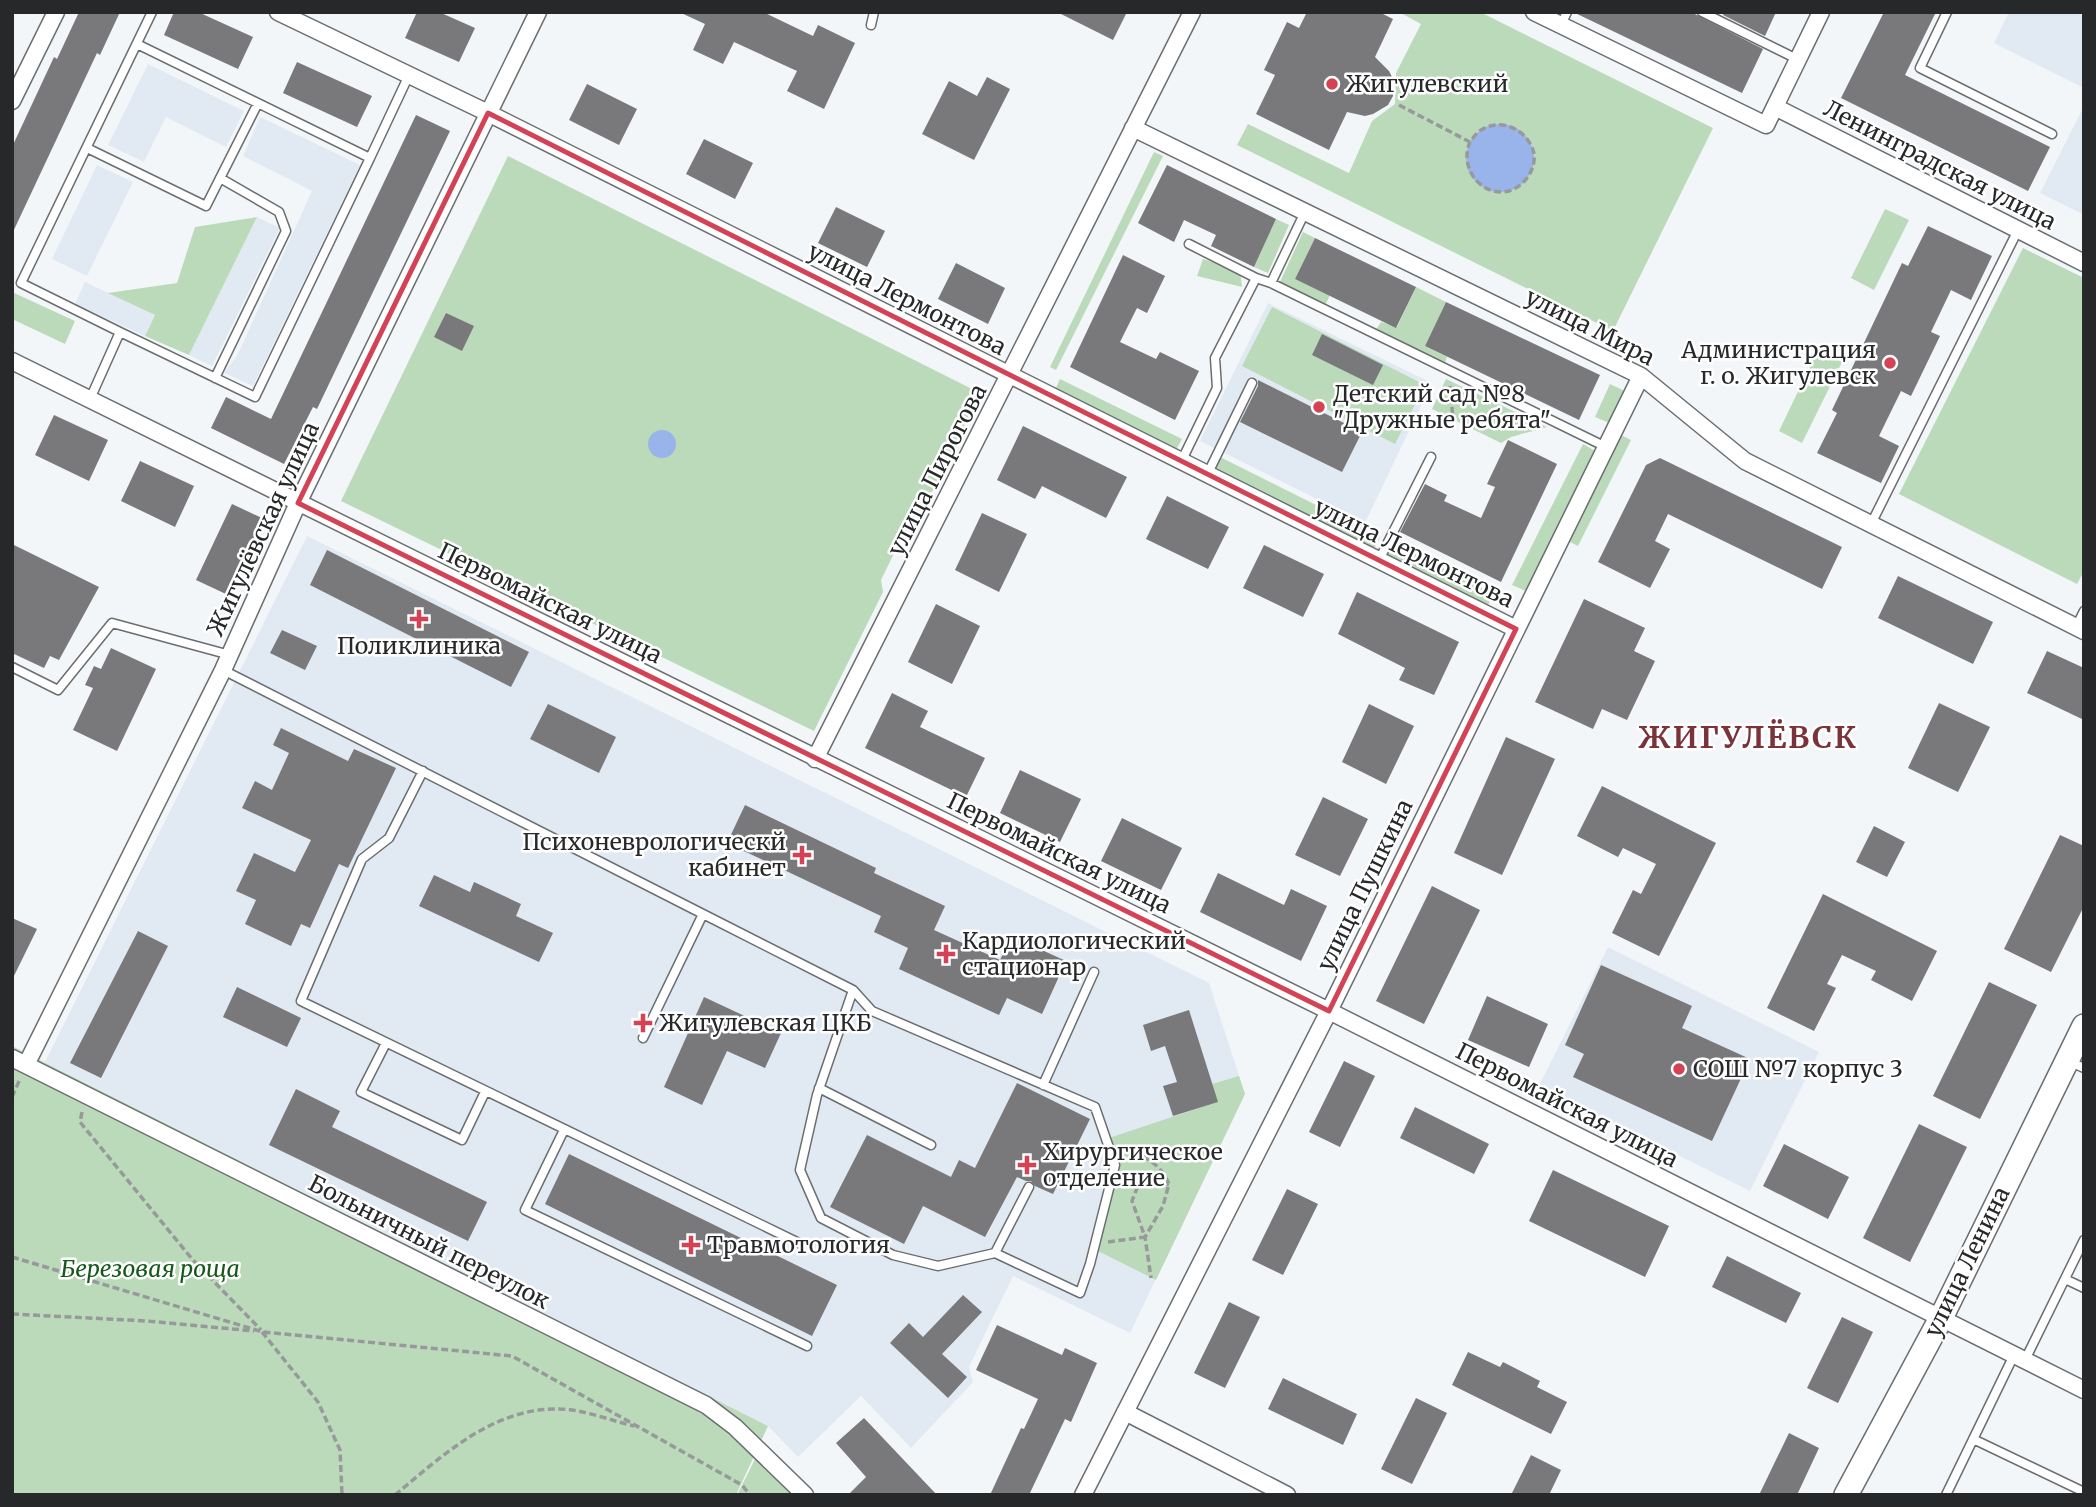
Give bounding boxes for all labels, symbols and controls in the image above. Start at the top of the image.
place label: Жигулевский [1346,69,1508,98]
marker: Жигулевский [1324,76,1340,92]
street label: Ленинградская улица [1819,93,2061,236]
street label: улица Лермонтова [803,236,1011,361]
street label: улица Мира [1521,282,1660,372]
place label: Администрация г. о. Жигулевск [1680,335,1876,390]
marker: Администрация г. о. Жигулевск [1882,355,1898,371]
street label: улица Пирогова [881,379,992,561]
place label: Детский сад №8 "Дружные ребята" [1333,379,1551,434]
marker: Детский сад №8 "Дружные ребята" [1311,399,1327,415]
street label: Жигулёвская улица [200,417,325,640]
street label: улица Лермонтова [1310,492,1519,614]
street label: Первомайская улица [434,536,667,669]
marker: Поликлиника [409,609,429,629]
place label: Поликлиника [337,631,501,660]
district label: ЖИГУЛЁВСК [1638,718,1858,756]
street label: Первомайская улица [943,786,1176,919]
street label: улица Пушкина [1310,794,1419,975]
place label: Психоневрологическй кабинет [522,827,786,882]
marker: Психоневрологическй кабинет [792,845,812,865]
place label: Кардиологический стационар [962,926,1186,981]
marker: Кардиологический стационар [936,944,956,964]
place label: Жигулевская ЦКБ [659,1008,872,1037]
marker: Жигулевская ЦКБ [633,1013,653,1033]
street label: Первомайская улица [1451,1036,1683,1173]
place label: СОШ №7 корпус 3 [1693,1054,1903,1083]
marker: СОШ №7 корпус 3 [1671,1061,1687,1077]
place label: Хирургическое отделение [1043,1137,1223,1192]
marker: Хирургическое отделение [1017,1155,1037,1175]
street label: Больничный переулок [304,1168,555,1315]
street label: улица Ленина [1918,1182,2015,1342]
place label: Травмотология [707,1230,890,1259]
marker: Травмотология [681,1235,701,1255]
park label: Березовая роща [60,1254,240,1283]

